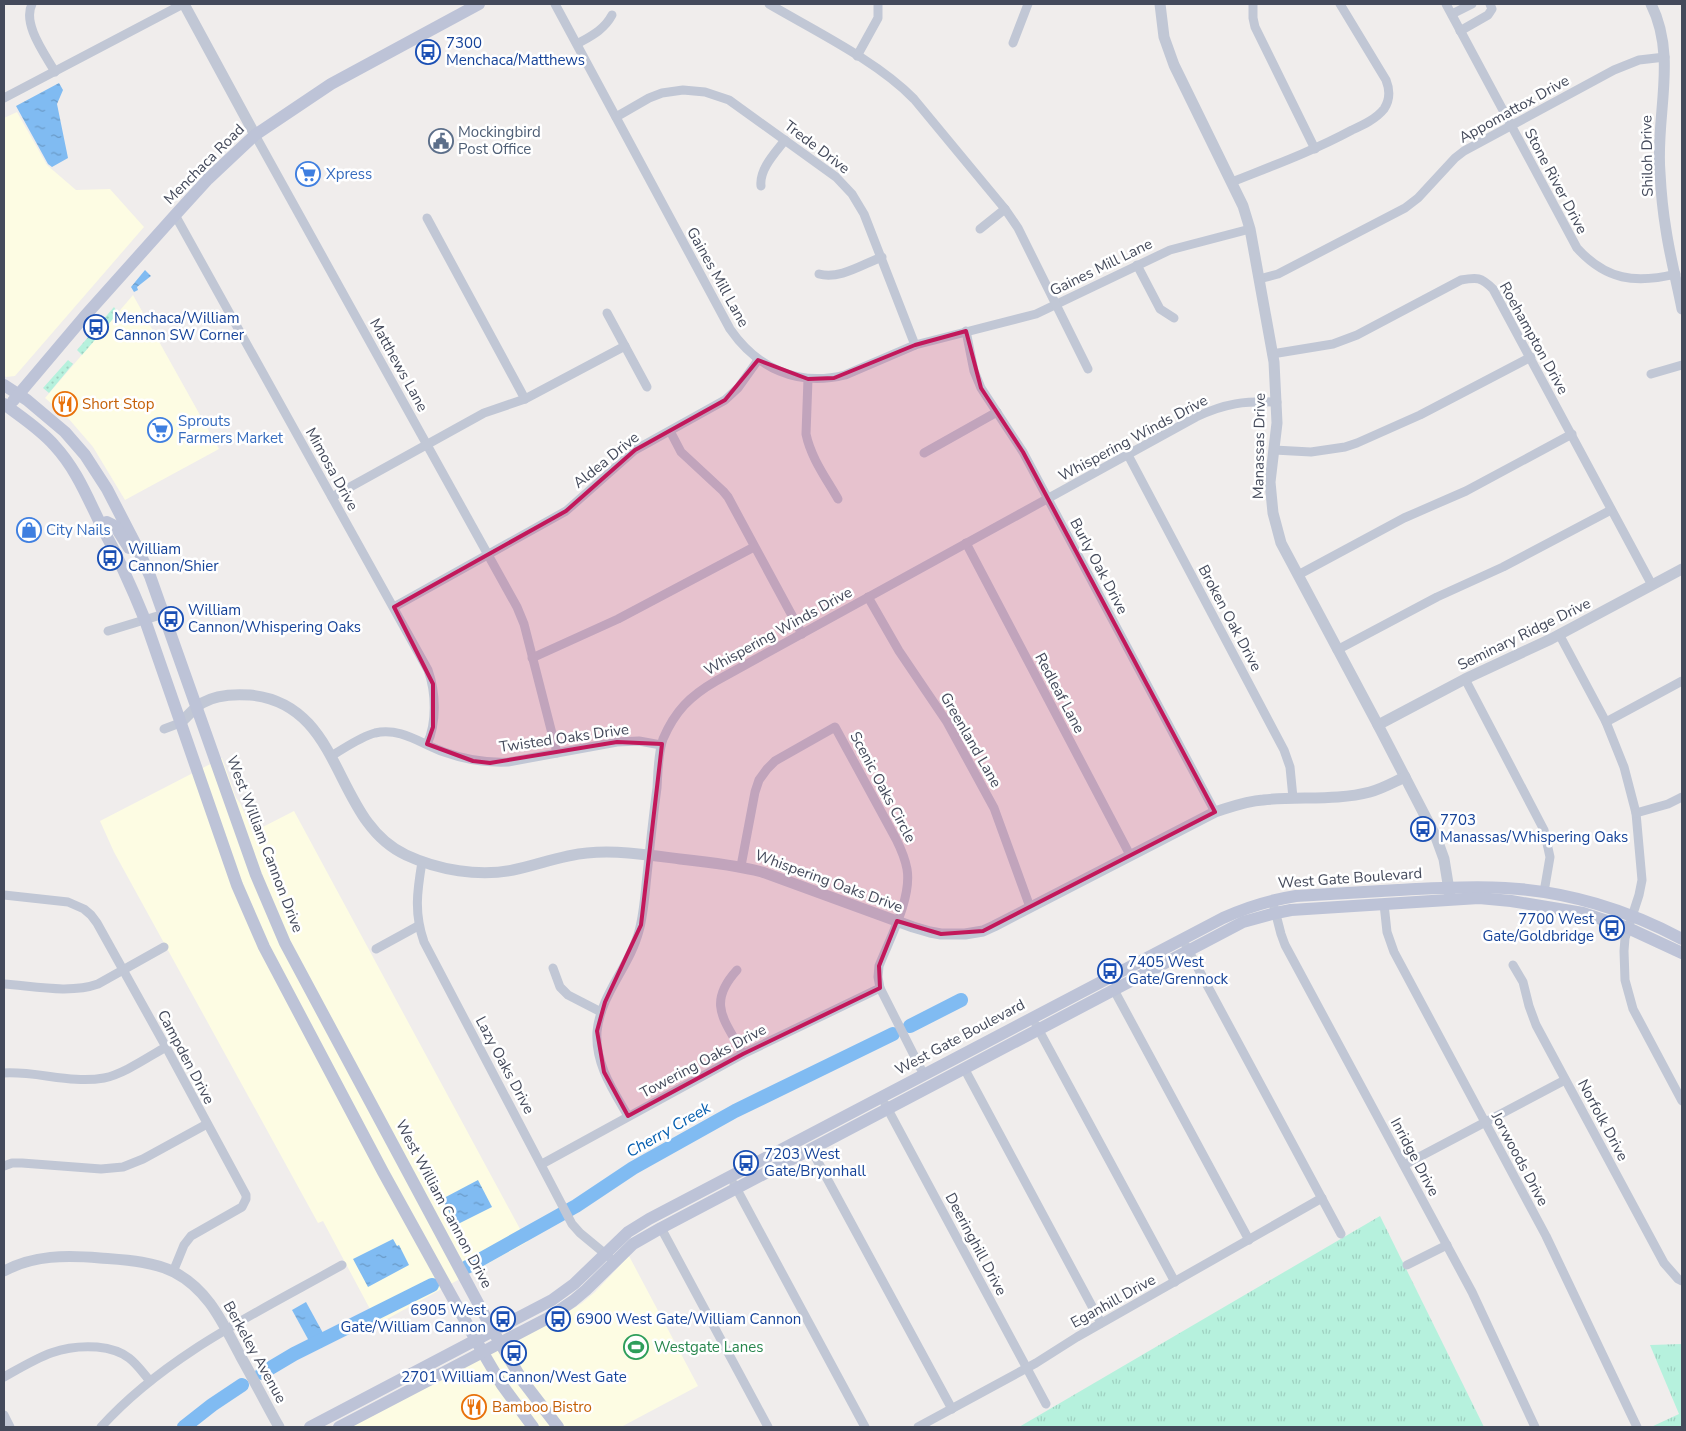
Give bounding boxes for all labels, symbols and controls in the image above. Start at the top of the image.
place label: 7300 Menchaca/Matthews [446,33,585,70]
bus stop icon: 7300 Menchaca/Matthews [415,39,441,65]
street label: Appomattox Drive [1455,70,1573,148]
street label: Shiloh Drive [1636,115,1658,197]
street label: Trede Drive [780,116,854,178]
street label: Menchaca Road [159,119,249,209]
place label: Mockingbird Post Office [458,122,541,159]
street label: Stone River Drive [1520,125,1592,237]
public building icon: Mockingbird Post Office [428,128,454,154]
supermarket icon: Xpress [295,161,321,187]
place label: Xpress [326,164,372,184]
street label: Gaines Mill Lane [682,223,754,331]
street label: Gaines Mill Lane [1046,234,1156,300]
street label: Roehampton Drive [1495,278,1573,398]
place label: Menchaca/William Cannon SW Corner [114,308,245,345]
bus stop icon: Menchaca/William Cannon SW Corner [83,314,109,340]
street label: Matthews Lane [365,315,433,415]
street label: Whispering Winds Drive [1055,390,1211,486]
restaurant icon: Short Stop [52,391,78,417]
street label: Manassas Drive [1248,393,1270,499]
place label: Short Stop [82,394,155,414]
place label: Sprouts Farmers Market [178,411,284,448]
supermarket icon: Sprouts Farmers Market [147,417,173,443]
street label: Mimosa Drive [301,424,363,514]
street label: Aldea Drive [569,427,643,493]
street label: Burly Oak Drive [1065,514,1133,618]
shop icon: City Nails [16,517,42,543]
place label: City Nails [46,520,111,540]
place label: William Cannon/Shier [128,539,219,576]
bus stop icon: William Cannon/Shier [97,545,123,571]
street label: Broken Oak Drive [1194,561,1266,675]
street label: Whispering Winds Drive [700,582,856,680]
street label: Seminary Ridge Drive [1454,593,1594,675]
place label: William Cannon/Whispering Oaks [188,600,361,637]
bus stop icon: William Cannon/Whispering Oaks [158,606,184,632]
street label: Redleaf Lane [1030,649,1090,737]
street label: Greenland Lane [936,689,1006,791]
street label: Twisted Oaks Drive [498,719,630,757]
street label: Scenic Oaks Circle [845,728,921,846]
street label: West William Cannon Drive [222,753,308,935]
place label: 7703 Manassas/Whispering Oaks [1440,810,1628,847]
bus stop icon: 7703 Manassas/Whispering Oaks [1410,816,1436,842]
street label: Whispering Oaks Drive [752,845,906,917]
street label: West Gate Boulevard [1277,863,1423,893]
place label: 7700 West Gate/Goldbridge [1482,909,1595,946]
bus stop icon: 7700 West Gate/Goldbridge [1599,915,1625,941]
place label: 7405 West Gate/Grennock [1128,952,1229,989]
bus stop icon: 7405 West Gate/Grennock [1097,958,1123,984]
street label: West Gate Boulevard [892,994,1028,1080]
street label: Campden Drive [153,1006,219,1108]
street label: Lazy Oaks Drive [471,1013,539,1117]
street label: Towering Oaks Drive [636,1019,770,1103]
street label: Norfolk Drive [1573,1076,1633,1164]
water label: Cherry Creek [622,1096,716,1163]
street label: Jorwoods Drive [1486,1108,1553,1209]
street label: Inridge Drive [1386,1114,1444,1200]
street label: West William Cannon Drive [391,1116,497,1292]
place label: 7203 West Gate/Bryonhall [764,1144,867,1181]
bus stop icon: 7203 West Gate/Bryonhall [733,1150,759,1176]
street label: Deeringhill Drive [941,1189,1011,1299]
street label: Eganhill Drive [1067,1269,1159,1333]
street label: Berkeley Avenue [219,1297,291,1407]
place label: 6905 West Gate/William Cannon [340,1300,487,1337]
bus stop icon: 6905 West Gate/William Cannon [490,1306,516,1332]
bus stop icon: 6900 West Gate/William Cannon [545,1306,571,1332]
place label: 6900 West Gate/William Cannon [576,1309,801,1329]
sports icon: Westgate Lanes [623,1334,649,1360]
place label: Westgate Lanes [654,1337,764,1357]
bus stop icon: 2701 William Cannon/West Gate [501,1340,527,1366]
place label: 2701 William Cannon/West Gate [401,1367,627,1387]
restaurant icon: Bamboo Bistro [461,1394,487,1420]
place label: Bamboo Bistro [492,1397,592,1417]

